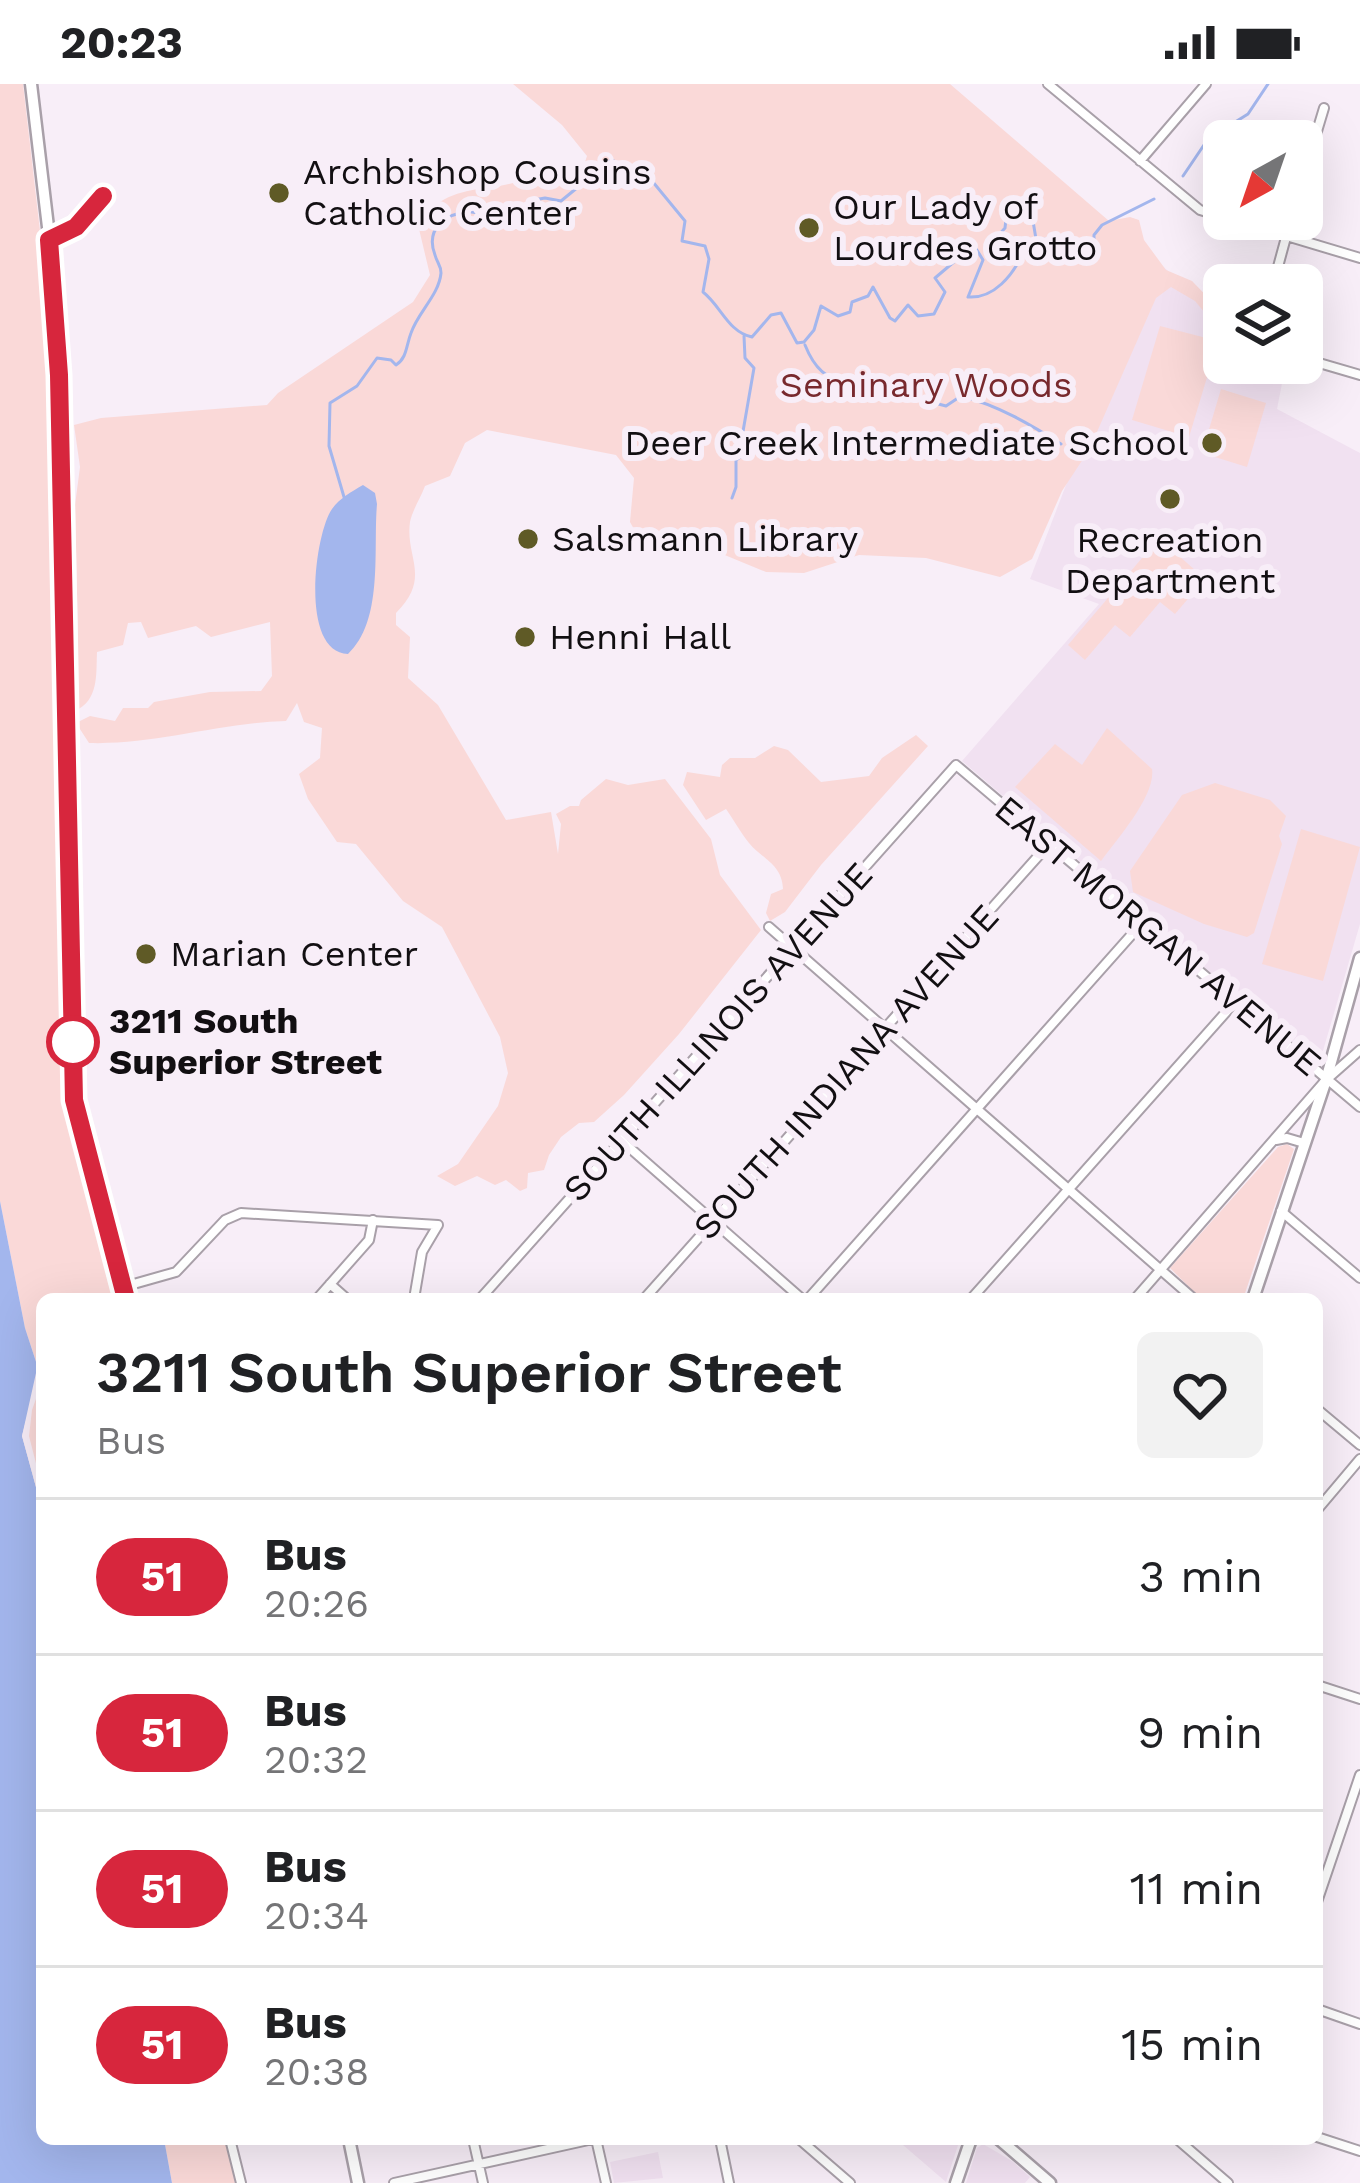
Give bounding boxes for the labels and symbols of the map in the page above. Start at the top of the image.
north arrow [1203,120,1323,240]
place label: Archbishop Cousins Catholic Center [303,151,651,234]
marker: Archbishop Cousins Catholic Center [266,180,292,206]
place label: Our Lady of Lourdes Grotto [833,186,1097,269]
marker: Our Lady of Lourdes Grotto [796,215,822,241]
park label: Seminary Woods [780,364,1072,406]
place label: Deer Creek Intermediate School [624,422,1188,464]
marker: Deer Creek Intermediate School [1199,430,1225,456]
marker: Recreation Department [1157,486,1183,512]
place label: Salsmann Library [552,518,859,560]
place label: Recreation Department [1065,519,1275,602]
marker: Salsmann Library [515,526,541,552]
place label: Henni Hall [549,616,731,658]
marker: Henni Hall [512,624,538,650]
street label: EAST MORGAN AVENUE [986,787,1330,1085]
street label: SOUTH ILLINOIS AVENUE [555,854,881,1210]
street label: SOUTH INDIANA AVENUE [685,896,1007,1248]
place label: Marian Center [170,933,418,975]
marker: Marian Center [133,941,159,967]
place label: 3211 South Superior Street [109,1000,382,1083]
marker: 3211 South Superior Street [48,1017,98,1067]

